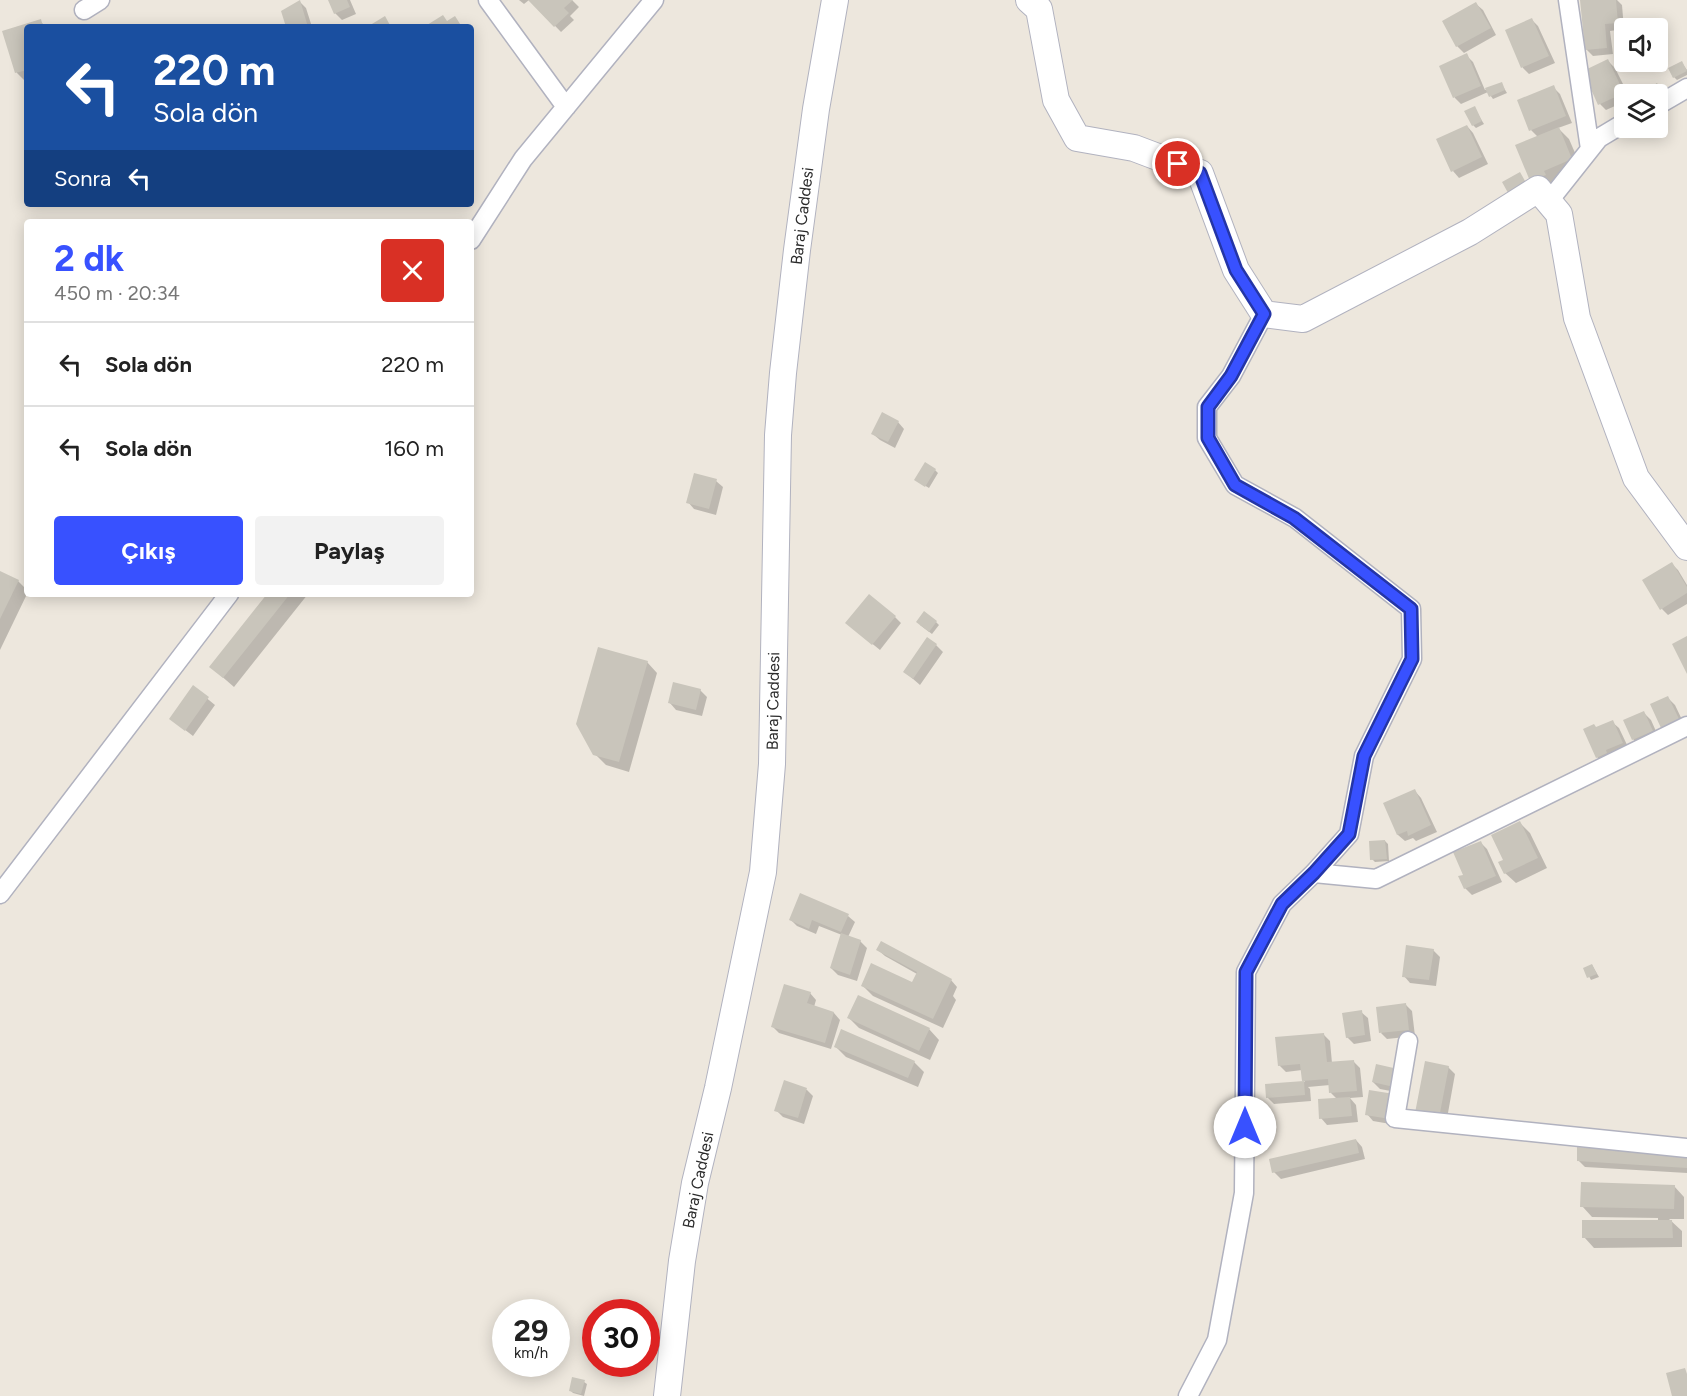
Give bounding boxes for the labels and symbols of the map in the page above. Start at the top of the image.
pin [1152,138,1203,189]
street label: Baraj Caddesi [787,166,817,266]
street label: Baraj Caddesi [763,652,783,750]
position arrow [1213,1095,1277,1159]
street label: Baraj Caddesi [679,1130,717,1230]
speed limit sign: 30 [582,1299,660,1377]

